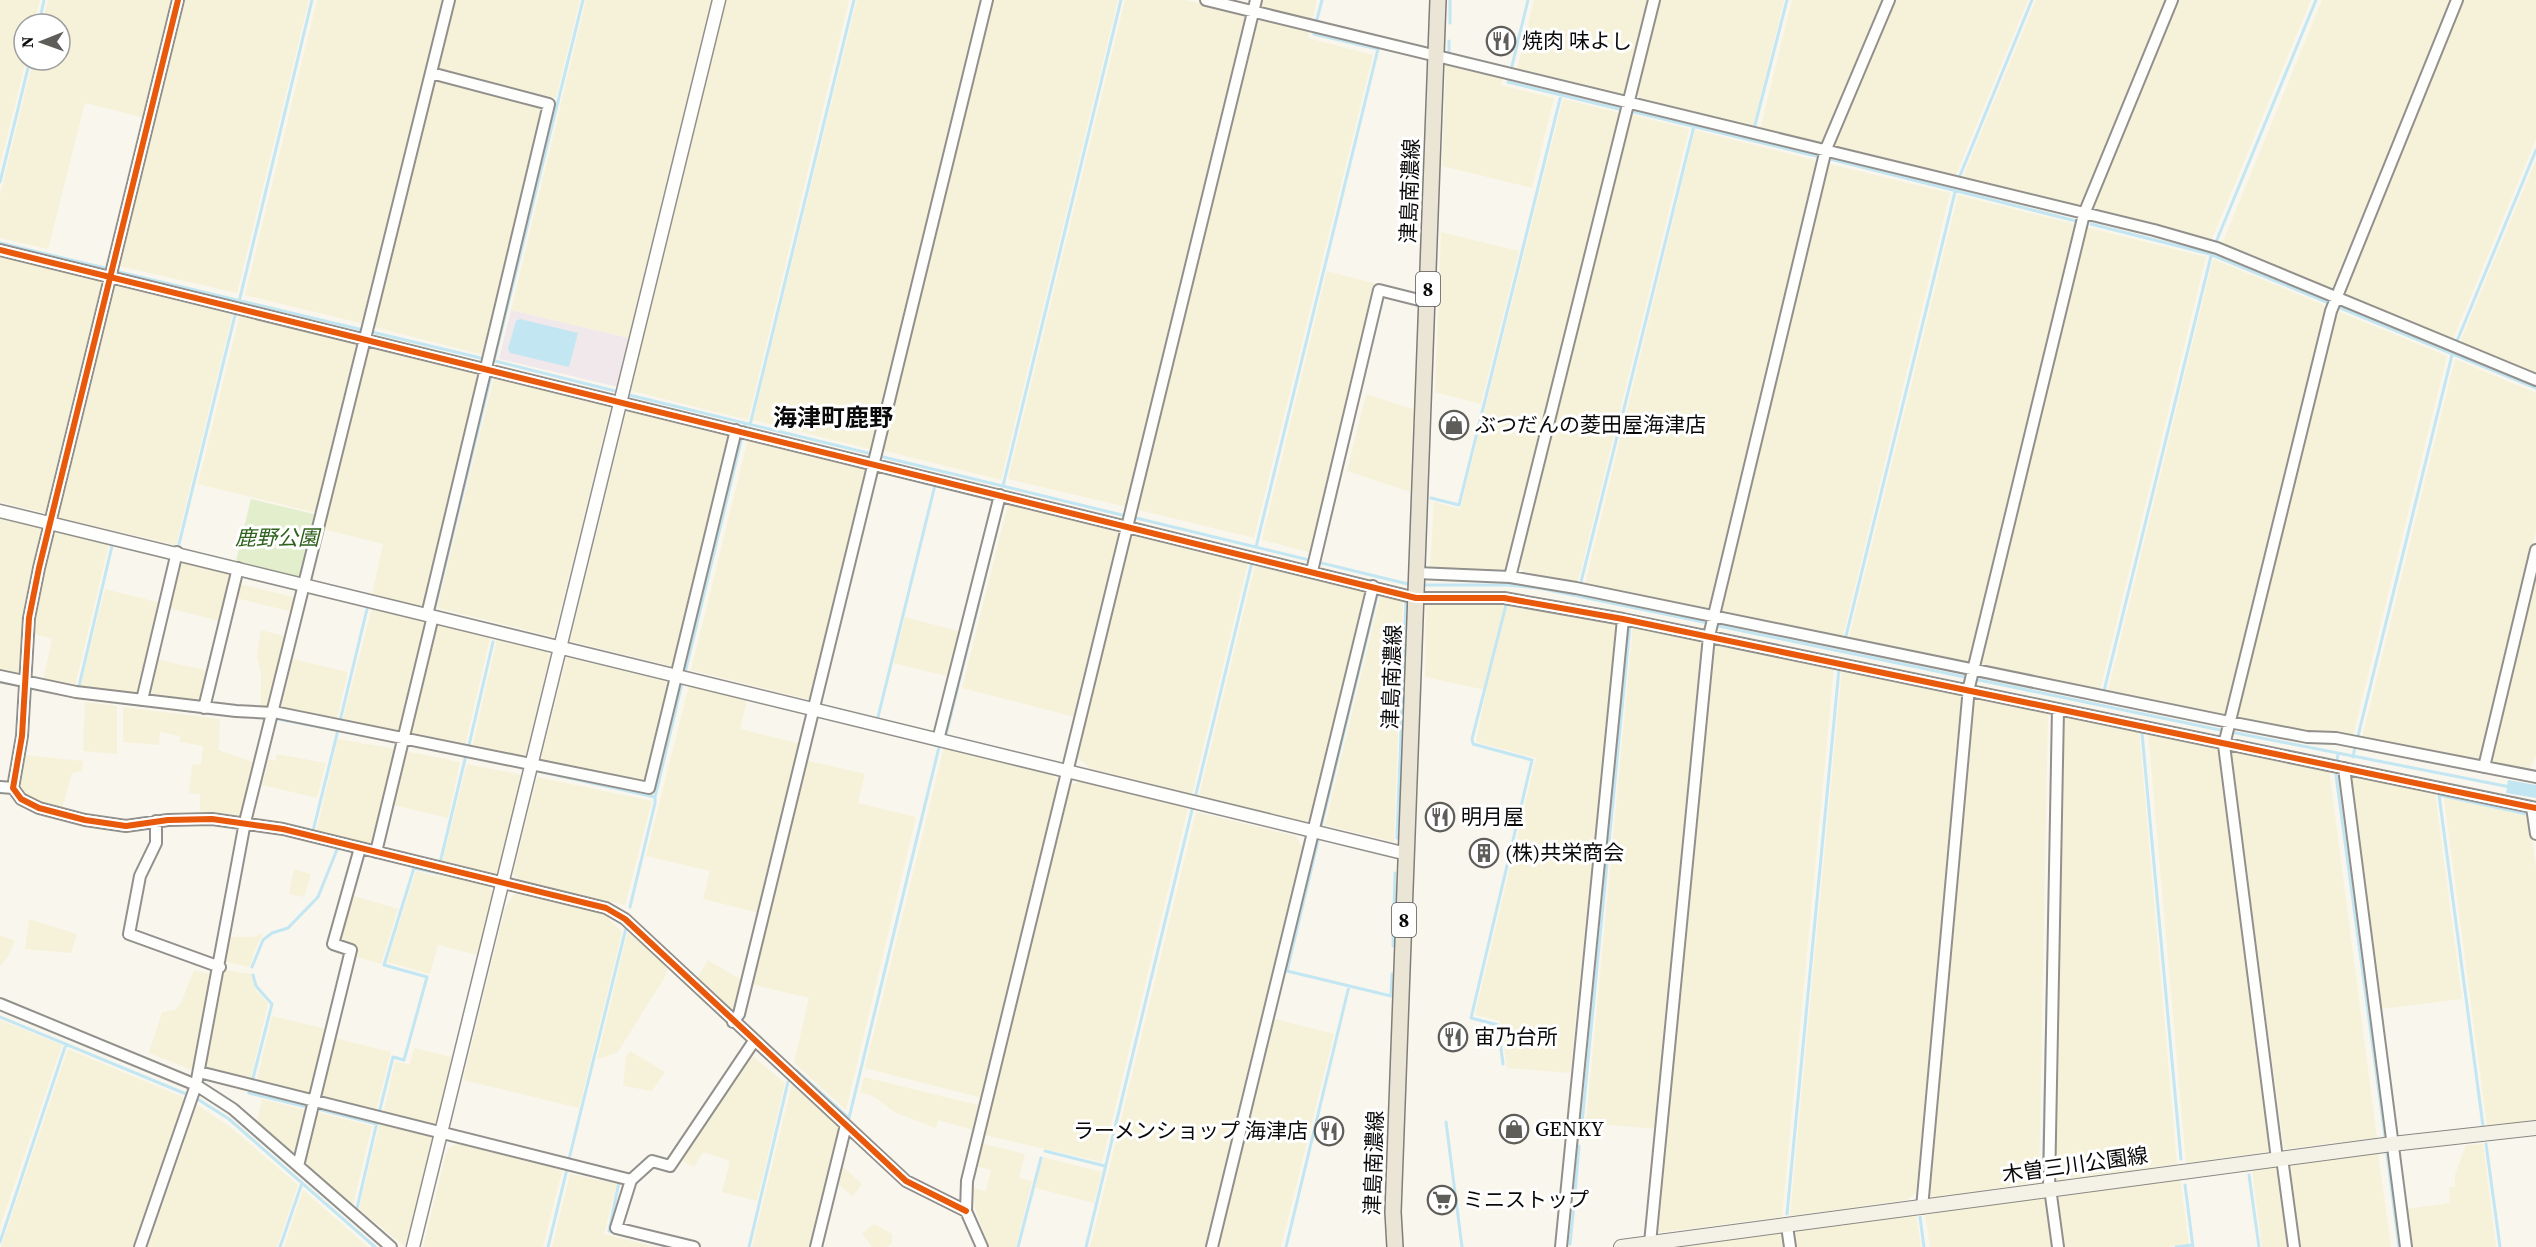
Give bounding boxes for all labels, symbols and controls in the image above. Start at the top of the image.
north arrow [12,12,72,72]
restaurant icon: 焼肉 味よし [1485,25,1517,57]
place label: 焼肉 味よし [1522,26,1632,55]
text: N [16,36,38,48]
street label: 津島南濃線 [1393,138,1426,244]
road number: 8 [1416,272,1440,306]
district label: 海津町鹿野 [773,401,893,434]
shop icon: ぶつだんの菱田屋海津店 [1438,409,1470,441]
place label: ぶつだんの菱田屋海津店 [1475,410,1706,439]
park label: 鹿野公園 [235,523,322,552]
street label: 津島南濃線 [1375,624,1408,730]
restaurant icon: 明月屋 [1424,801,1456,833]
place label: 明月屋 [1461,802,1524,831]
building icon: (株)共栄商会 [1468,837,1500,869]
place label: (株)共栄商会 [1505,838,1624,867]
road number: 8 [1392,903,1416,937]
restaurant icon: 宙乃台所 [1437,1021,1469,1053]
place label: 宙乃台所 [1474,1022,1558,1051]
street label: 津島南濃線 [1357,1110,1390,1216]
shop icon: GENKY [1498,1113,1530,1145]
place label: GENKY [1535,1114,1605,1143]
restaurant icon: ラーメンショップ 海津店 [1313,1115,1345,1147]
place label: ラーメンショップ 海津店 [1073,1116,1308,1145]
street label: 木曽三川公園線 [2000,1140,2150,1189]
supermarket icon: ミニストップ [1426,1184,1458,1216]
place label: ミニストップ [1463,1185,1589,1214]

